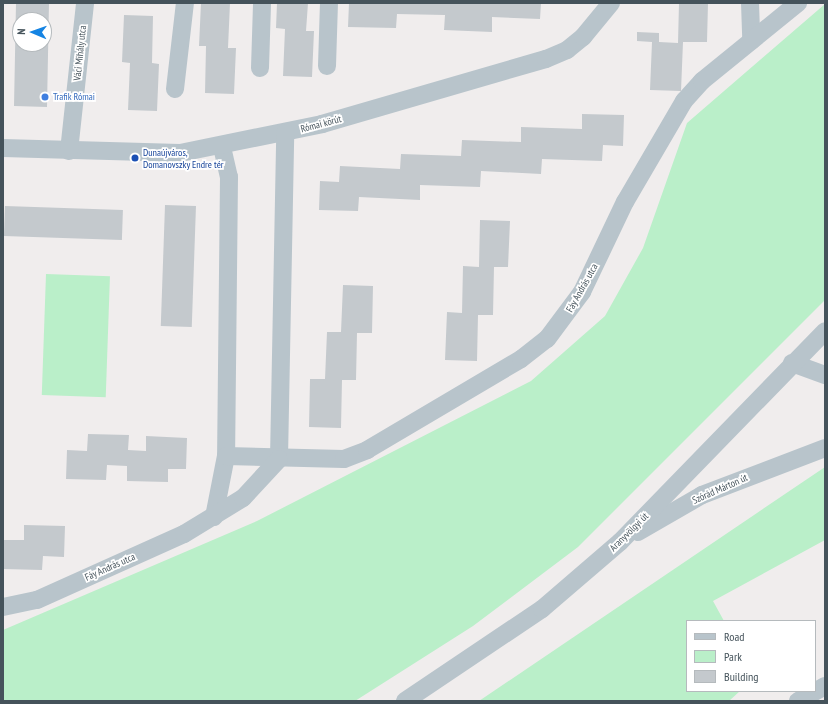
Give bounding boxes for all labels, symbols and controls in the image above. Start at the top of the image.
north arrow [12,12,52,52]
street label: Váci Mihály utca [71,25,89,81]
text: N [14,28,28,35]
place label: Trafik Római [53,91,95,103]
marker: Trafik Római [40,92,50,102]
street label: Római körút [299,113,343,135]
place label: Dunaújváros, Domanovszky Endre tér [143,146,224,170]
marker: Dunaújváros, Domanovszky Endre tér [130,153,140,163]
street label: Fáy András utca [564,261,600,315]
street label: Szórád Márton út [691,471,749,507]
street label: Aranyvölgyi út [607,510,651,554]
street label: Fáy András utca [83,550,137,584]
legend [686,620,816,692]
text: Road [724,629,744,644]
text: Park [724,649,742,664]
text: Building [724,669,759,684]

